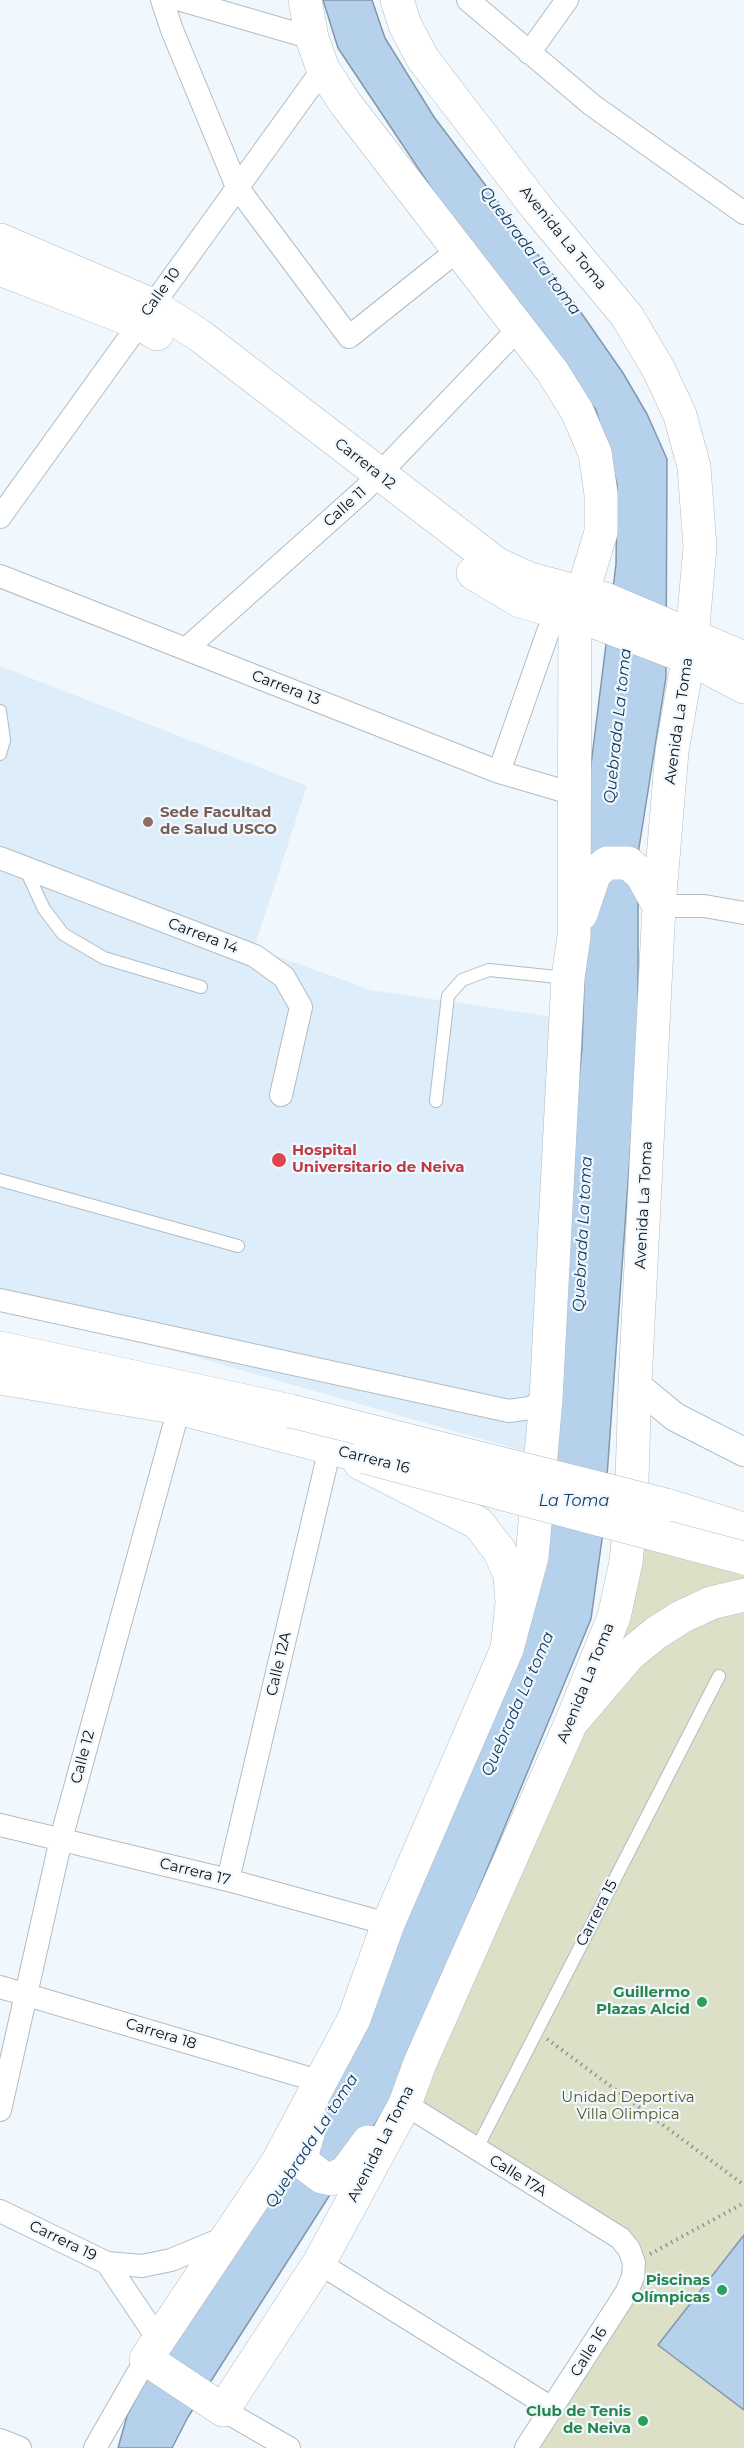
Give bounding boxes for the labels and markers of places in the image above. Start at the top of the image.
place label: Sede Facultad de Salud USCO [160,804,277,839]
marker: Sede Facultad de Salud USCO [141,815,155,829]
place label: Hospital Universitario de Neiva [292,1142,464,1177]
marker: Hospital Universitario de Neiva [270,1151,288,1169]
place label: Guillermo Plazas Alcid [596,1984,690,2019]
marker: Guillermo Plazas Alcid [695,1995,709,2009]
place label: Piscinas Olímpicas [632,2272,710,2307]
marker: Piscinas Olímpicas [715,2283,729,2297]
place label: Club de Tenis de Neiva [526,2403,631,2438]
marker: Club de Tenis de Neiva [636,2414,650,2428]

